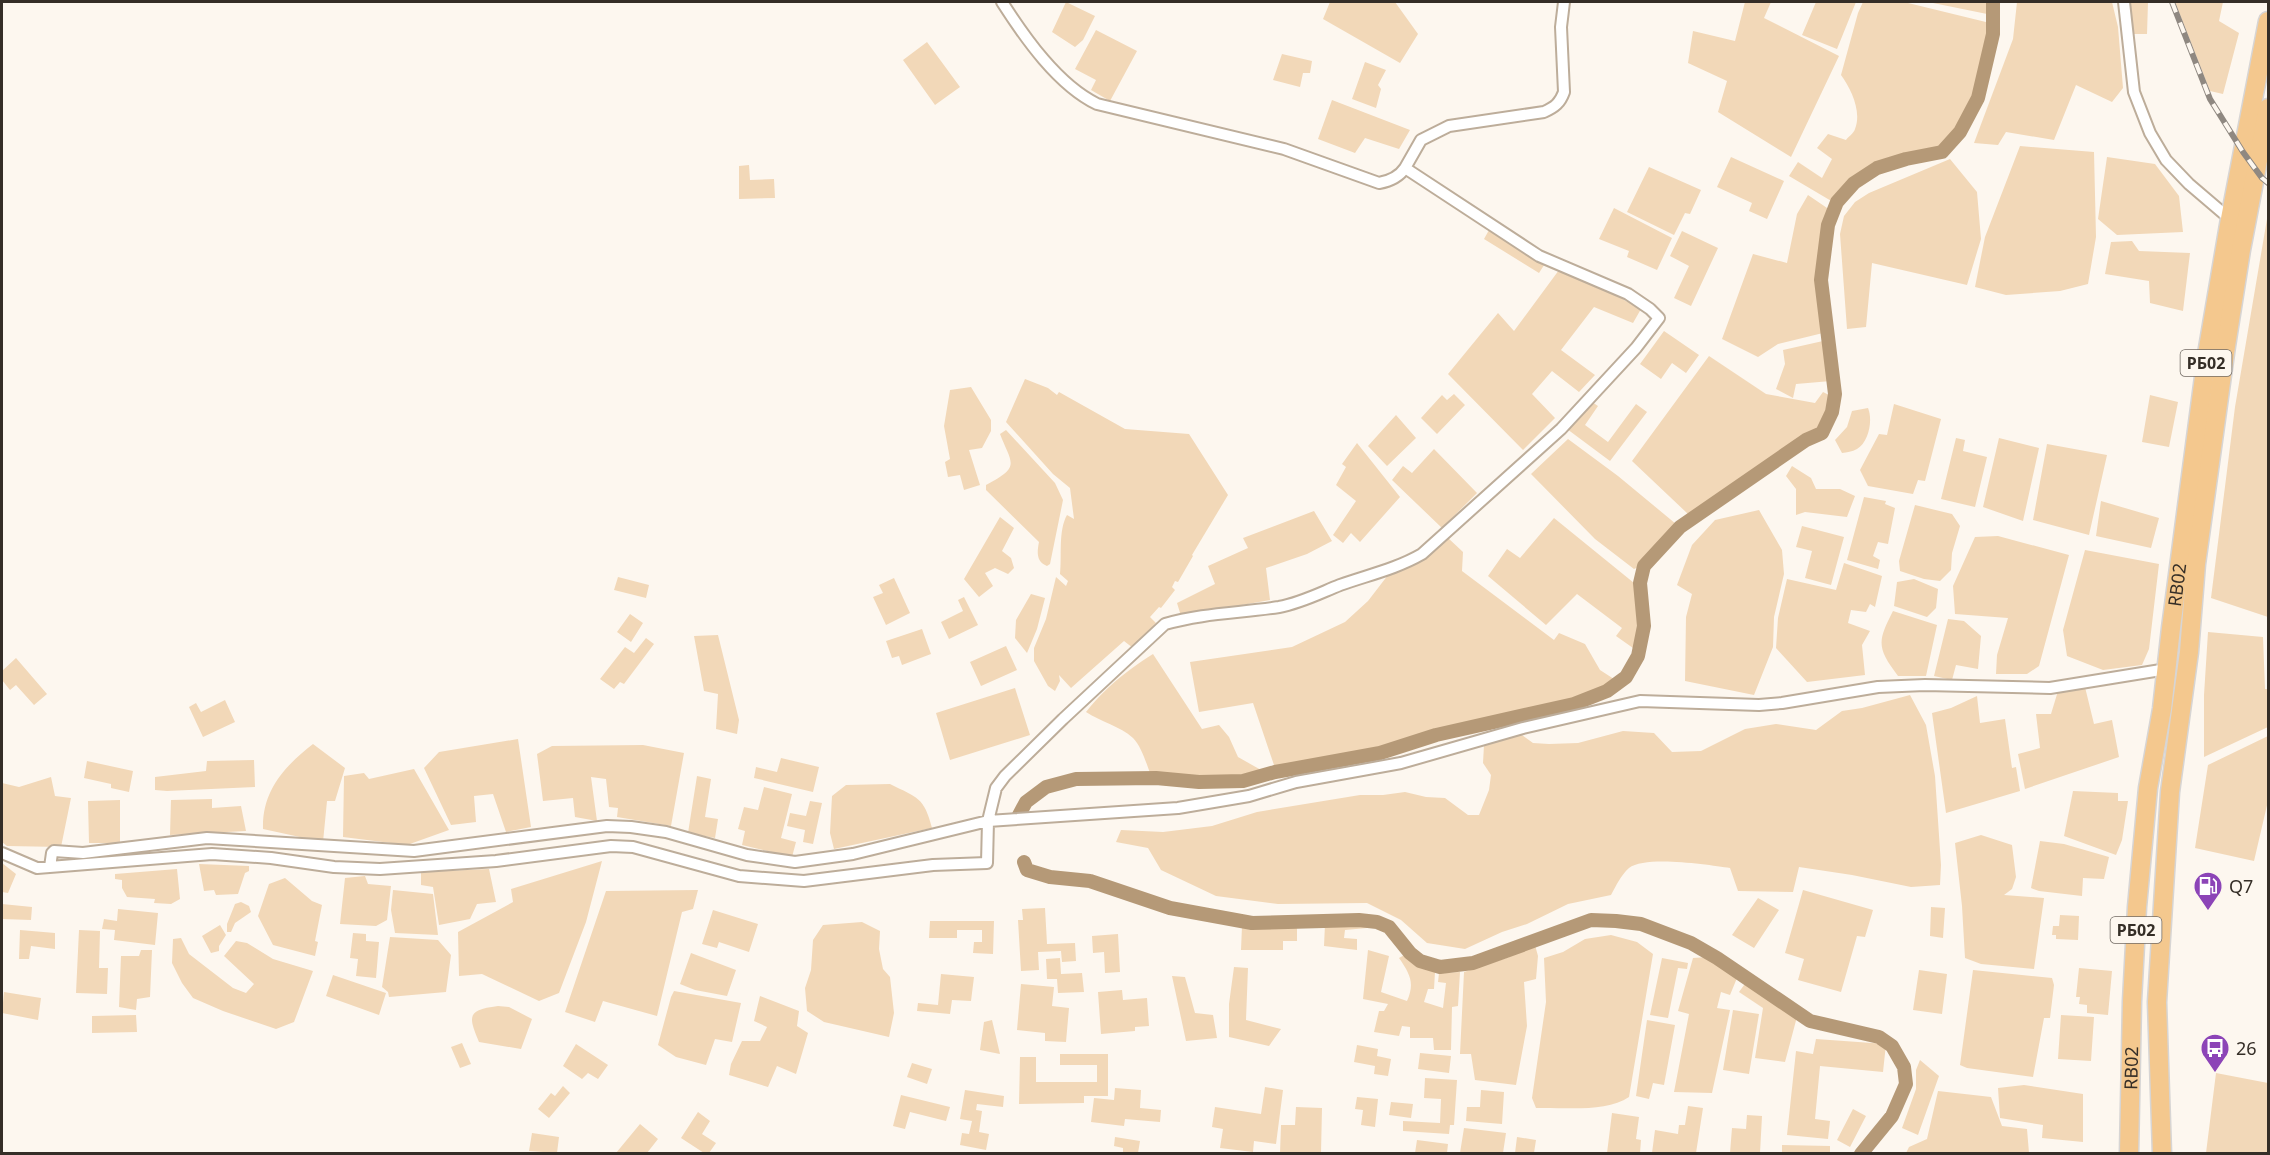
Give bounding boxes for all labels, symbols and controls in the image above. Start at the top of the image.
road number: РБ02 [2180,350,2232,376]
street label: RB02 [2162,562,2191,608]
fuel station icon: Q7 [2192,870,2224,912]
place label: Q7 [2229,874,2253,898]
road number: РБ02 [2110,917,2162,943]
bus stop icon: 26 [2199,1032,2231,1074]
place label: 26 [2236,1036,2257,1060]
street label: RB02 [2118,1046,2143,1090]

